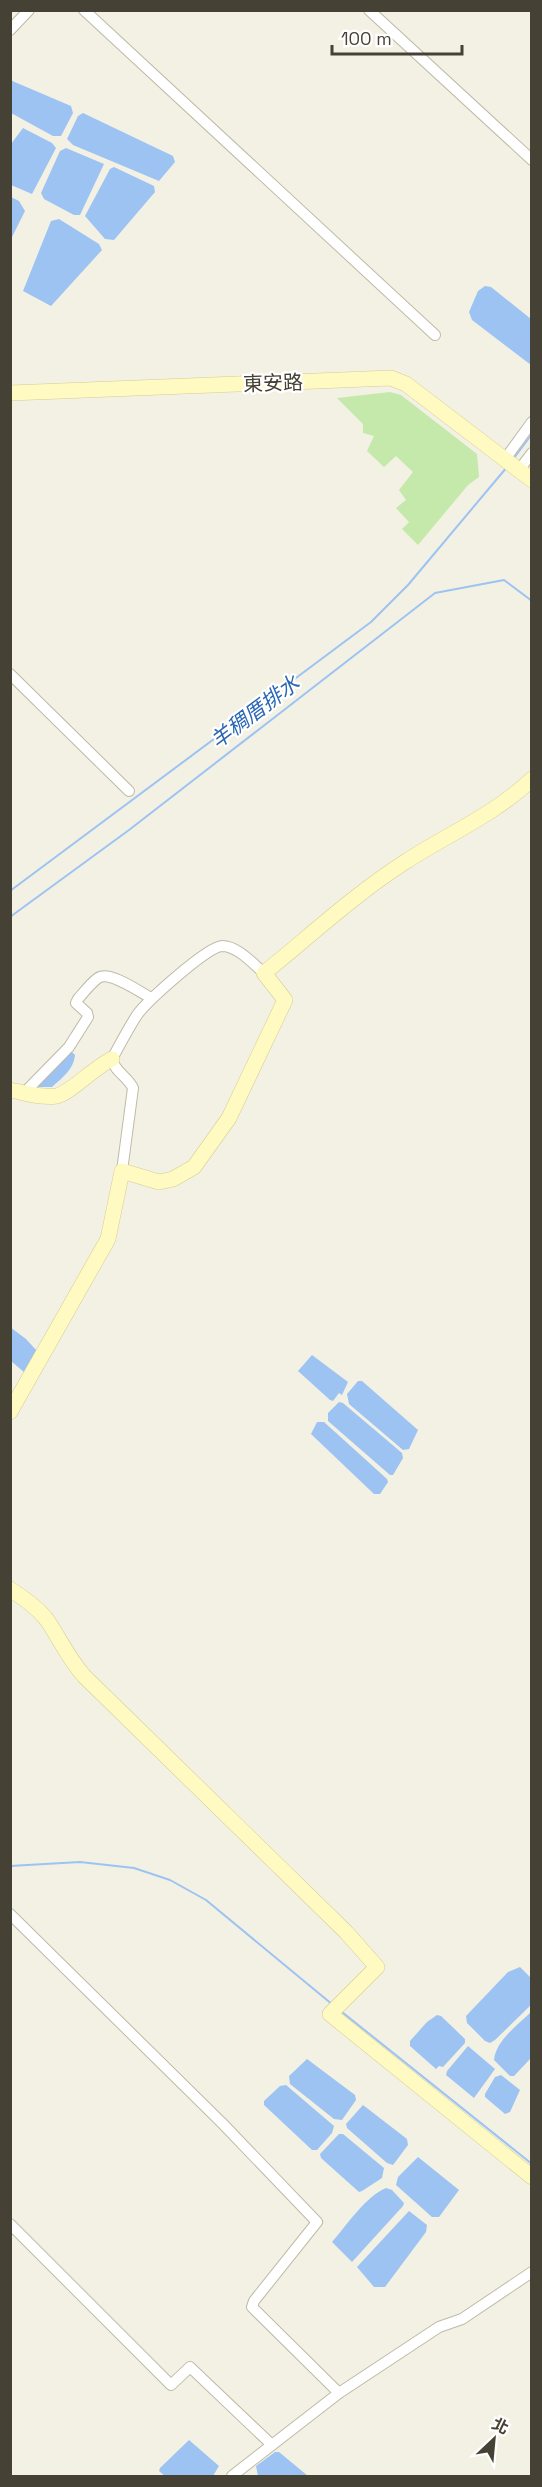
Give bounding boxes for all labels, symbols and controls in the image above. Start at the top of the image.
scale bar [332,18,462,56]
text: 100 m [341,27,392,50]
street label: 東安路 [243,369,303,397]
water label: 羊稠厝排水 [205,669,306,754]
north arrow [464,2409,524,2469]
text: 北 [489,2413,512,2439]

